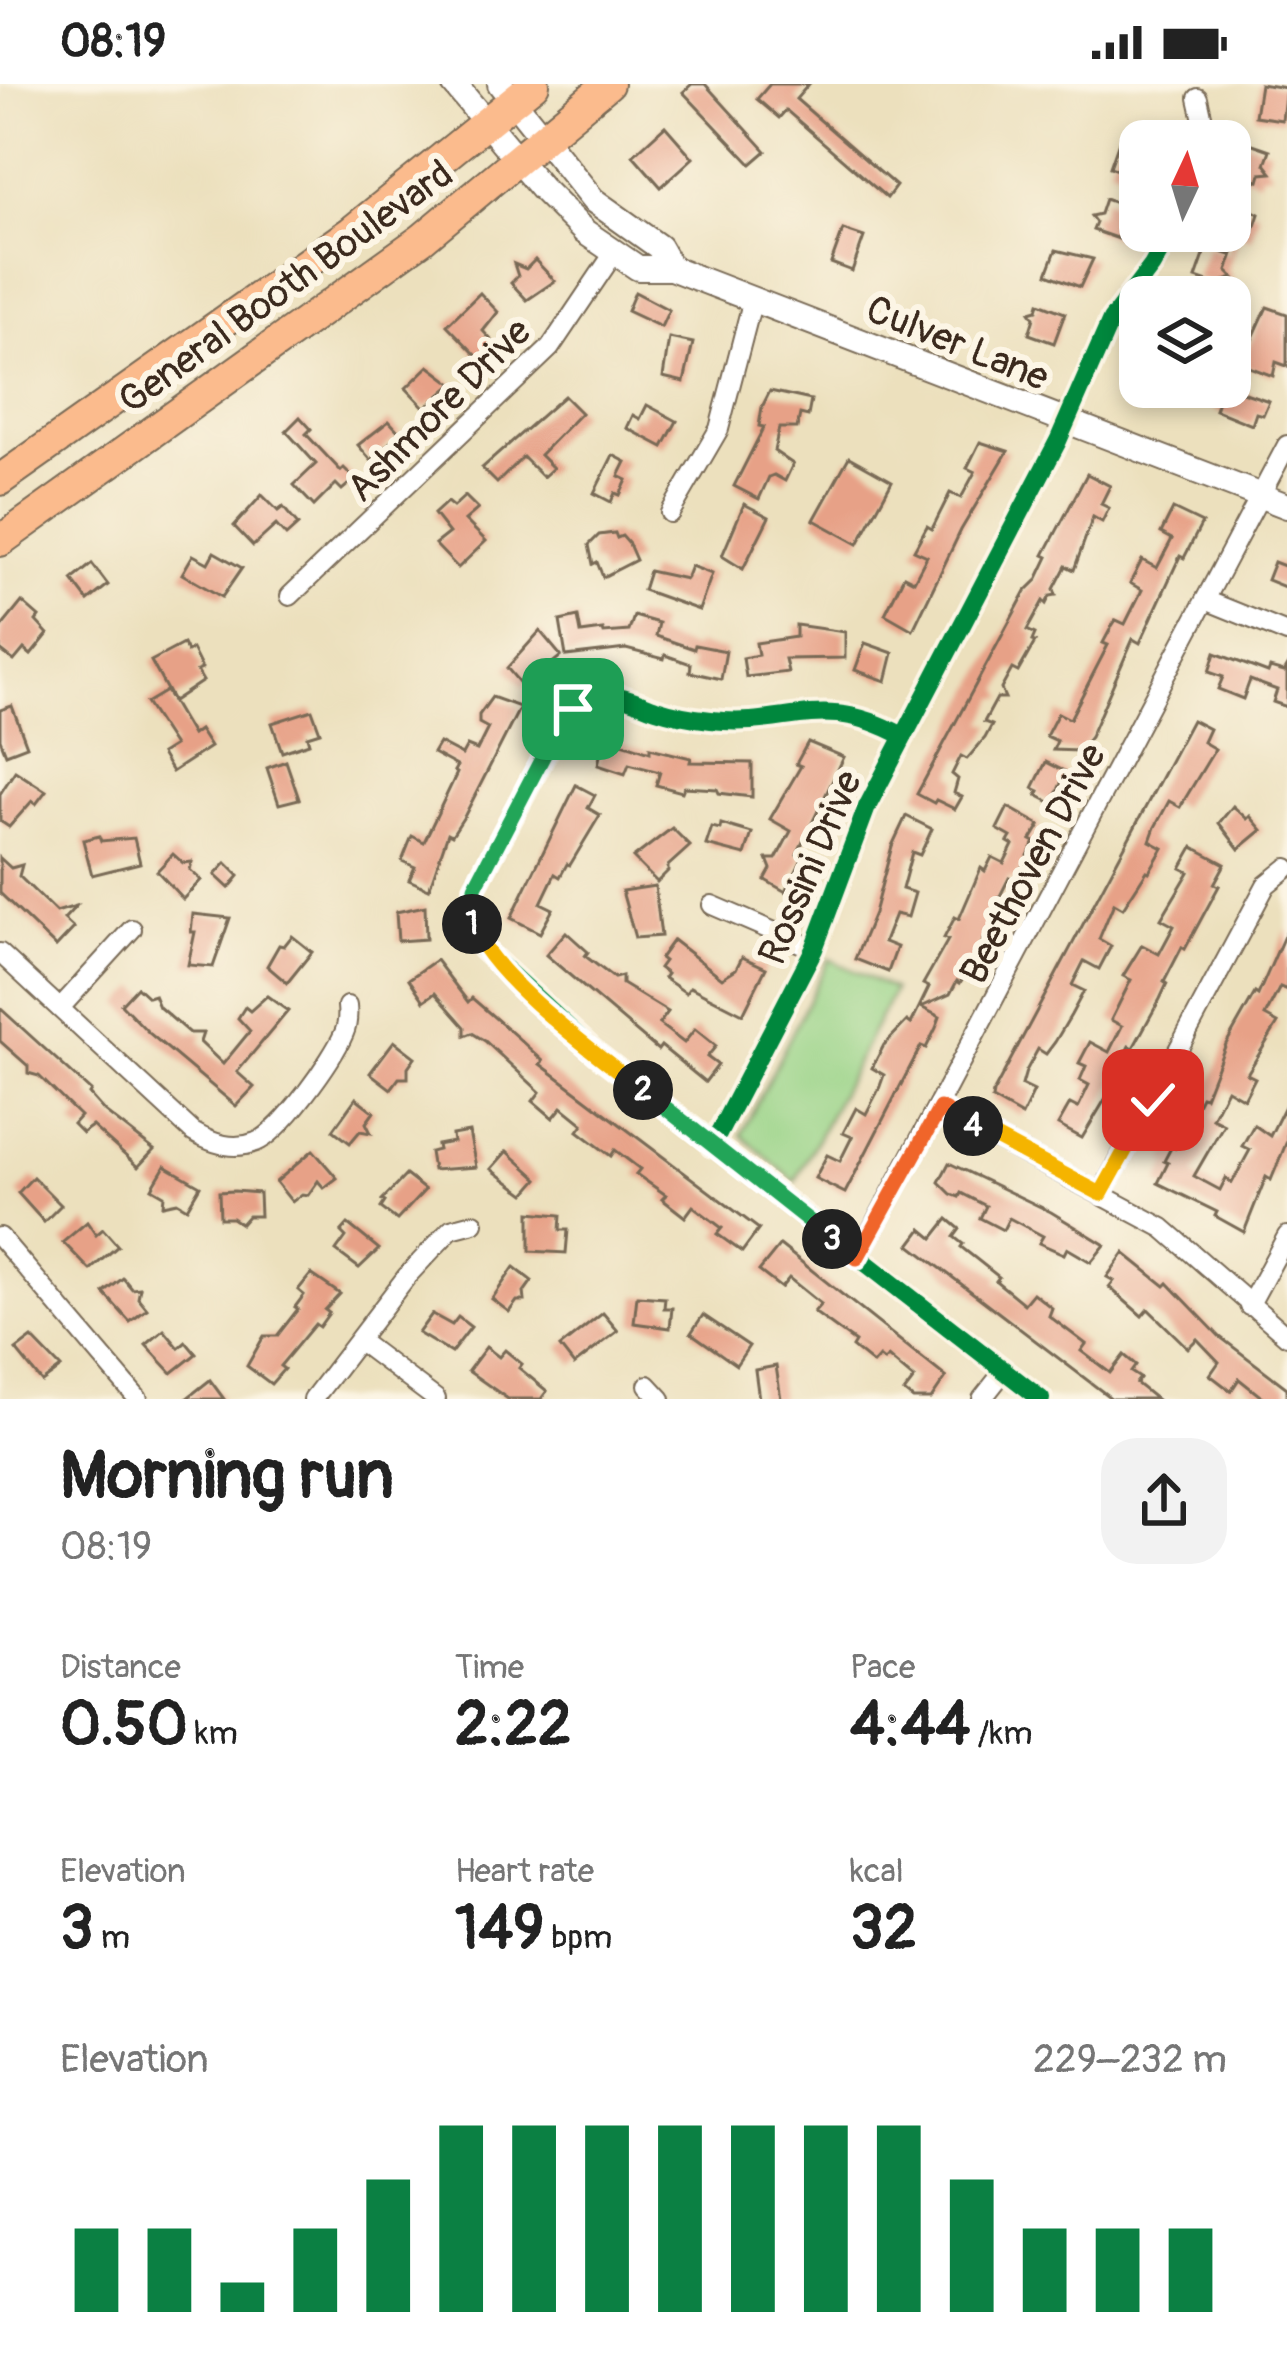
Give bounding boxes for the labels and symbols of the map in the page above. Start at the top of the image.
north arrow [1119,120,1251,252]
street label: General Booth Boulevard [109,150,462,425]
street label: Culver Lane [859,285,1056,402]
street label: Ashmore Drive [337,308,541,512]
pin [522,658,624,760]
street label: Beethoven Drive [949,735,1117,992]
street label: Rossini Drive [748,763,873,972]
pin: 1 [442,894,502,954]
pin [1102,1049,1204,1151]
pin: 2 [613,1060,673,1120]
pin: 4 [943,1096,1003,1156]
pin: 3 [802,1209,862,1269]

